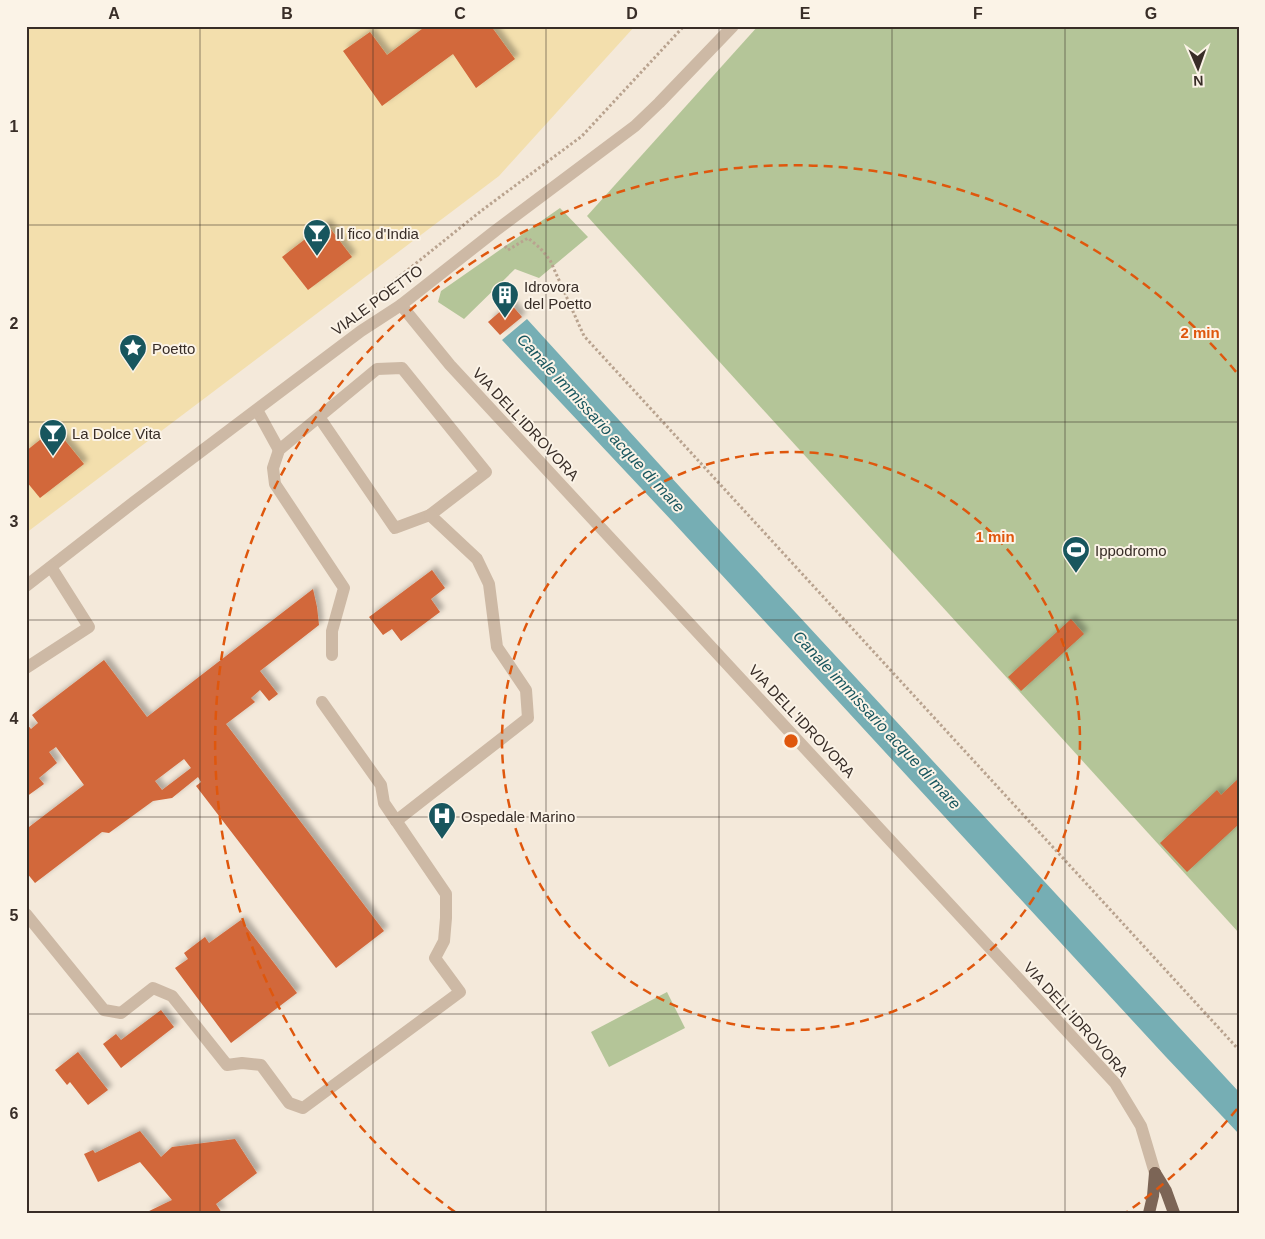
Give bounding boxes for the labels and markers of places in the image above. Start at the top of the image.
bar icon: Il fico d'India [302,218,332,257]
place label: Il fico d'India [336,225,420,242]
place label: Idrovora del Poetto [524,278,592,312]
building icon: Idrovora del Poetto [490,280,520,319]
place icon: Poetto [118,333,148,372]
place label: Poetto [152,340,195,357]
bar icon: La Dolce Vita [38,418,68,457]
place label: La Dolce Vita [72,425,162,442]
sports icon: Ippodromo [1061,535,1091,574]
place label: Ippodromo [1095,542,1167,559]
centre of rings [782,732,800,750]
hospital icon: Ospedale Marino [427,801,457,840]
place label: Ospedale Marino [461,808,575,825]

